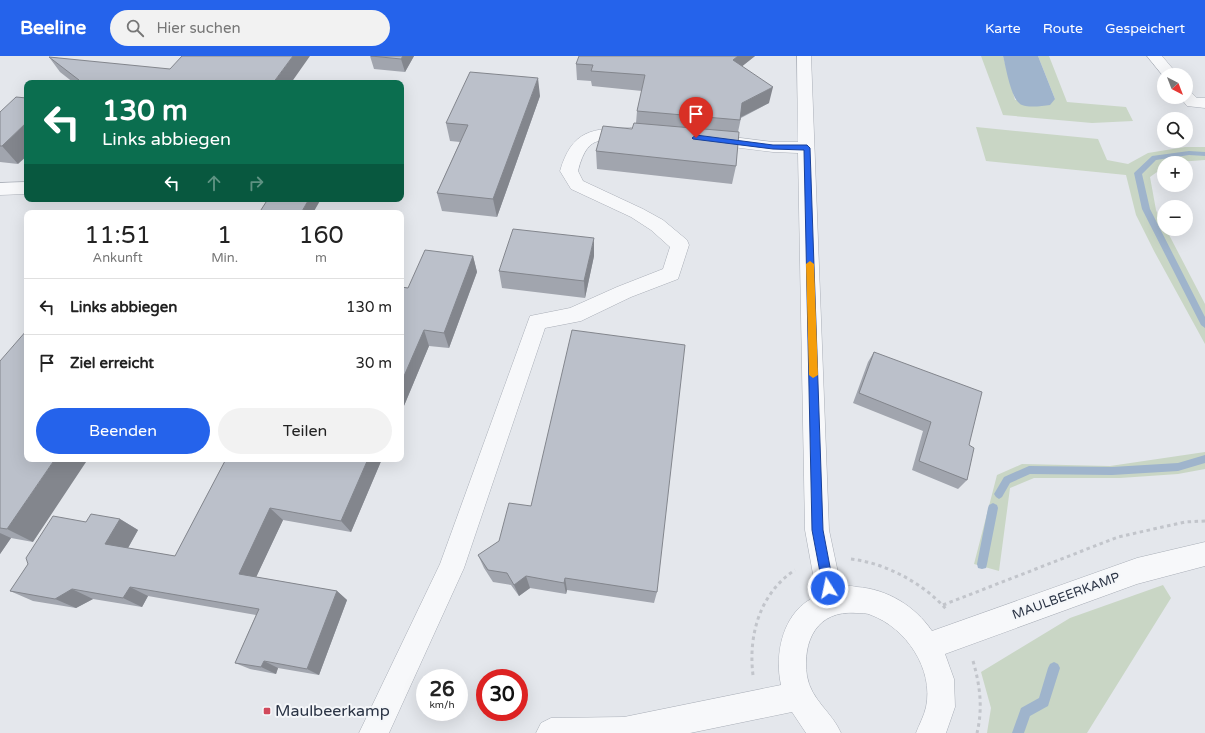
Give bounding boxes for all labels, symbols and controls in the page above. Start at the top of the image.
search box [110,10,390,46]
text: Beeline [20,17,86,39]
icon: search [124,17,146,39]
text: Hier suchen [156,19,241,37]
text: Karte [985,20,1021,37]
text: Route [1043,20,1083,37]
text: Gespeichert [1105,20,1185,37]
north arrow [1157,68,1193,104]
map controls [1157,68,1193,236]
text: 130 m [102,94,188,128]
icon: left [36,96,88,148]
pin [679,97,713,138]
icon: arrive [685,103,707,125]
button: search [1157,112,1193,148]
text: Links abbiegen [102,128,231,150]
button: + [1157,156,1193,192]
icon: left [161,172,183,194]
icon: ahead [203,172,225,194]
icon: right [245,172,267,194]
button: − [1157,200,1193,236]
text: 11:51 [84,221,151,250]
text: 1 [217,221,232,250]
text: 160 [298,221,344,250]
text: Ankunft [93,250,143,266]
text: Min. [211,250,238,266]
text: m [315,250,327,266]
icon: left [36,296,58,318]
text: Links abbiegen [70,298,177,316]
text: 130 m [346,298,392,316]
icon: arrive [36,352,58,374]
text: Ziel erreicht [70,354,154,372]
text: 30 m [355,354,392,372]
button: Beenden [36,408,210,454]
button: Teilen [218,408,392,454]
position arrow [807,567,849,609]
street label: MAULBEERKAMP [1010,569,1122,623]
speed limit sign: 30 [476,669,528,721]
text: 26 [429,678,455,702]
text: km/h [429,699,455,711]
place label: Maulbeerkamp [275,701,390,721]
marker: Maulbeerkamp [262,706,272,716]

